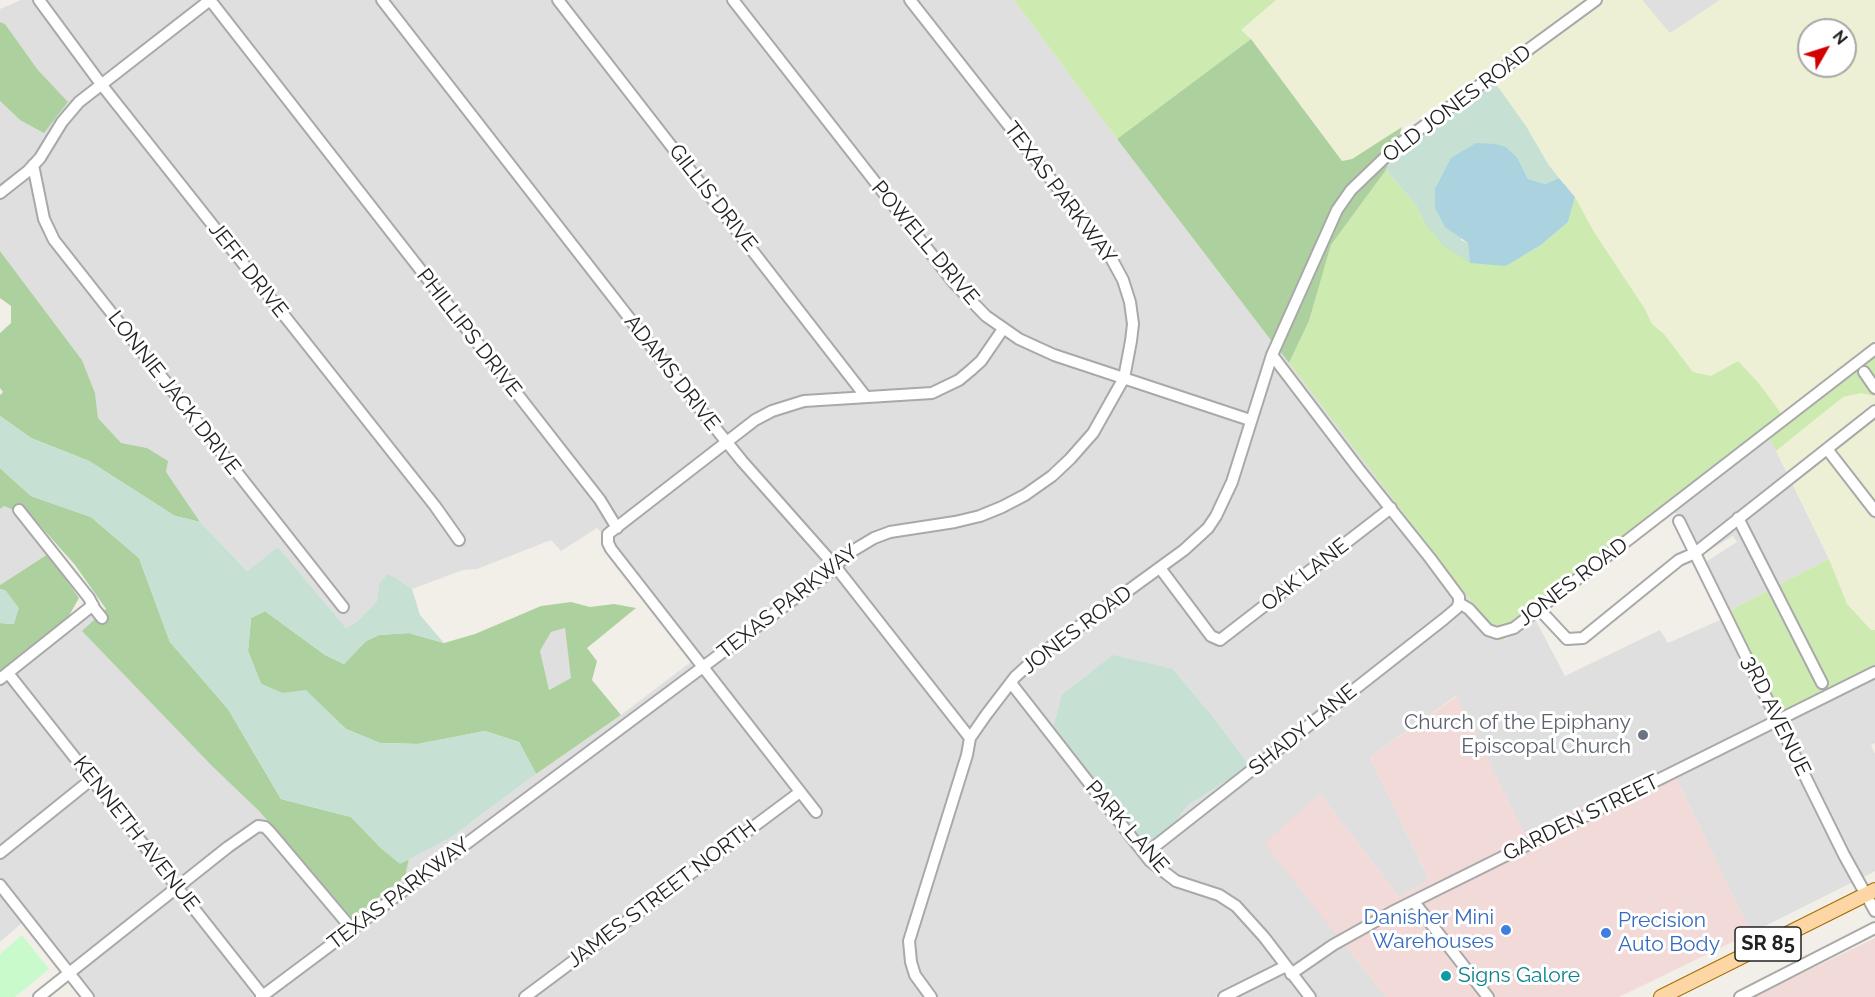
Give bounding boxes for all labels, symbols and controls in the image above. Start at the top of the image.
north arrow [1797,18,1857,78]
text: N [1829,27,1851,48]
street label: OLD JONES ROAD [1378,40,1536,168]
street label: TEXAS PARKWAY [998,117,1122,269]
street label: GILLIS DRIVE [663,139,763,257]
street label: POWELL DRIVE [866,176,984,310]
street label: JEFF DRIVE [203,217,293,323]
street label: PHILLIPS DRIVE [411,264,527,402]
street label: LONNIE JACK DRIVE [102,306,246,480]
street label: ADAMS DRIVE [619,310,725,436]
street label: OAK LANE [1256,533,1354,617]
street label: JONES ROAD [1513,533,1633,631]
street label: TEXAS PARKWAY [713,539,863,665]
street label: JONES ROAD [1017,581,1137,679]
street label: 3RD AVENUE [1736,652,1816,780]
street label: SHADY LANE [1244,679,1362,781]
place label: Church of the Epiphany Episcopal Church [1404,710,1631,760]
marker: Church of the Epiphany Episcopal Church [1636,728,1650,742]
street label: KENNETH AVENUE [68,751,204,917]
street label: GARDEN STREET [1499,769,1663,867]
street label: PARK LANE [1080,776,1174,878]
street label: JAMES STREET NORTH [563,815,761,973]
street label: TEXAS PARKWAY [323,832,475,956]
place label: Danisher Mini Warehouses [1364,905,1494,955]
place label: Precision Auto Body [1618,908,1720,958]
marker: Danisher Mini Warehouses [1499,923,1513,937]
marker: Precision Auto Body [1599,926,1613,940]
road number: SR 85 [1735,927,1801,961]
place label: Signs Galore [1458,963,1580,989]
marker: Signs Galore [1439,969,1453,983]

